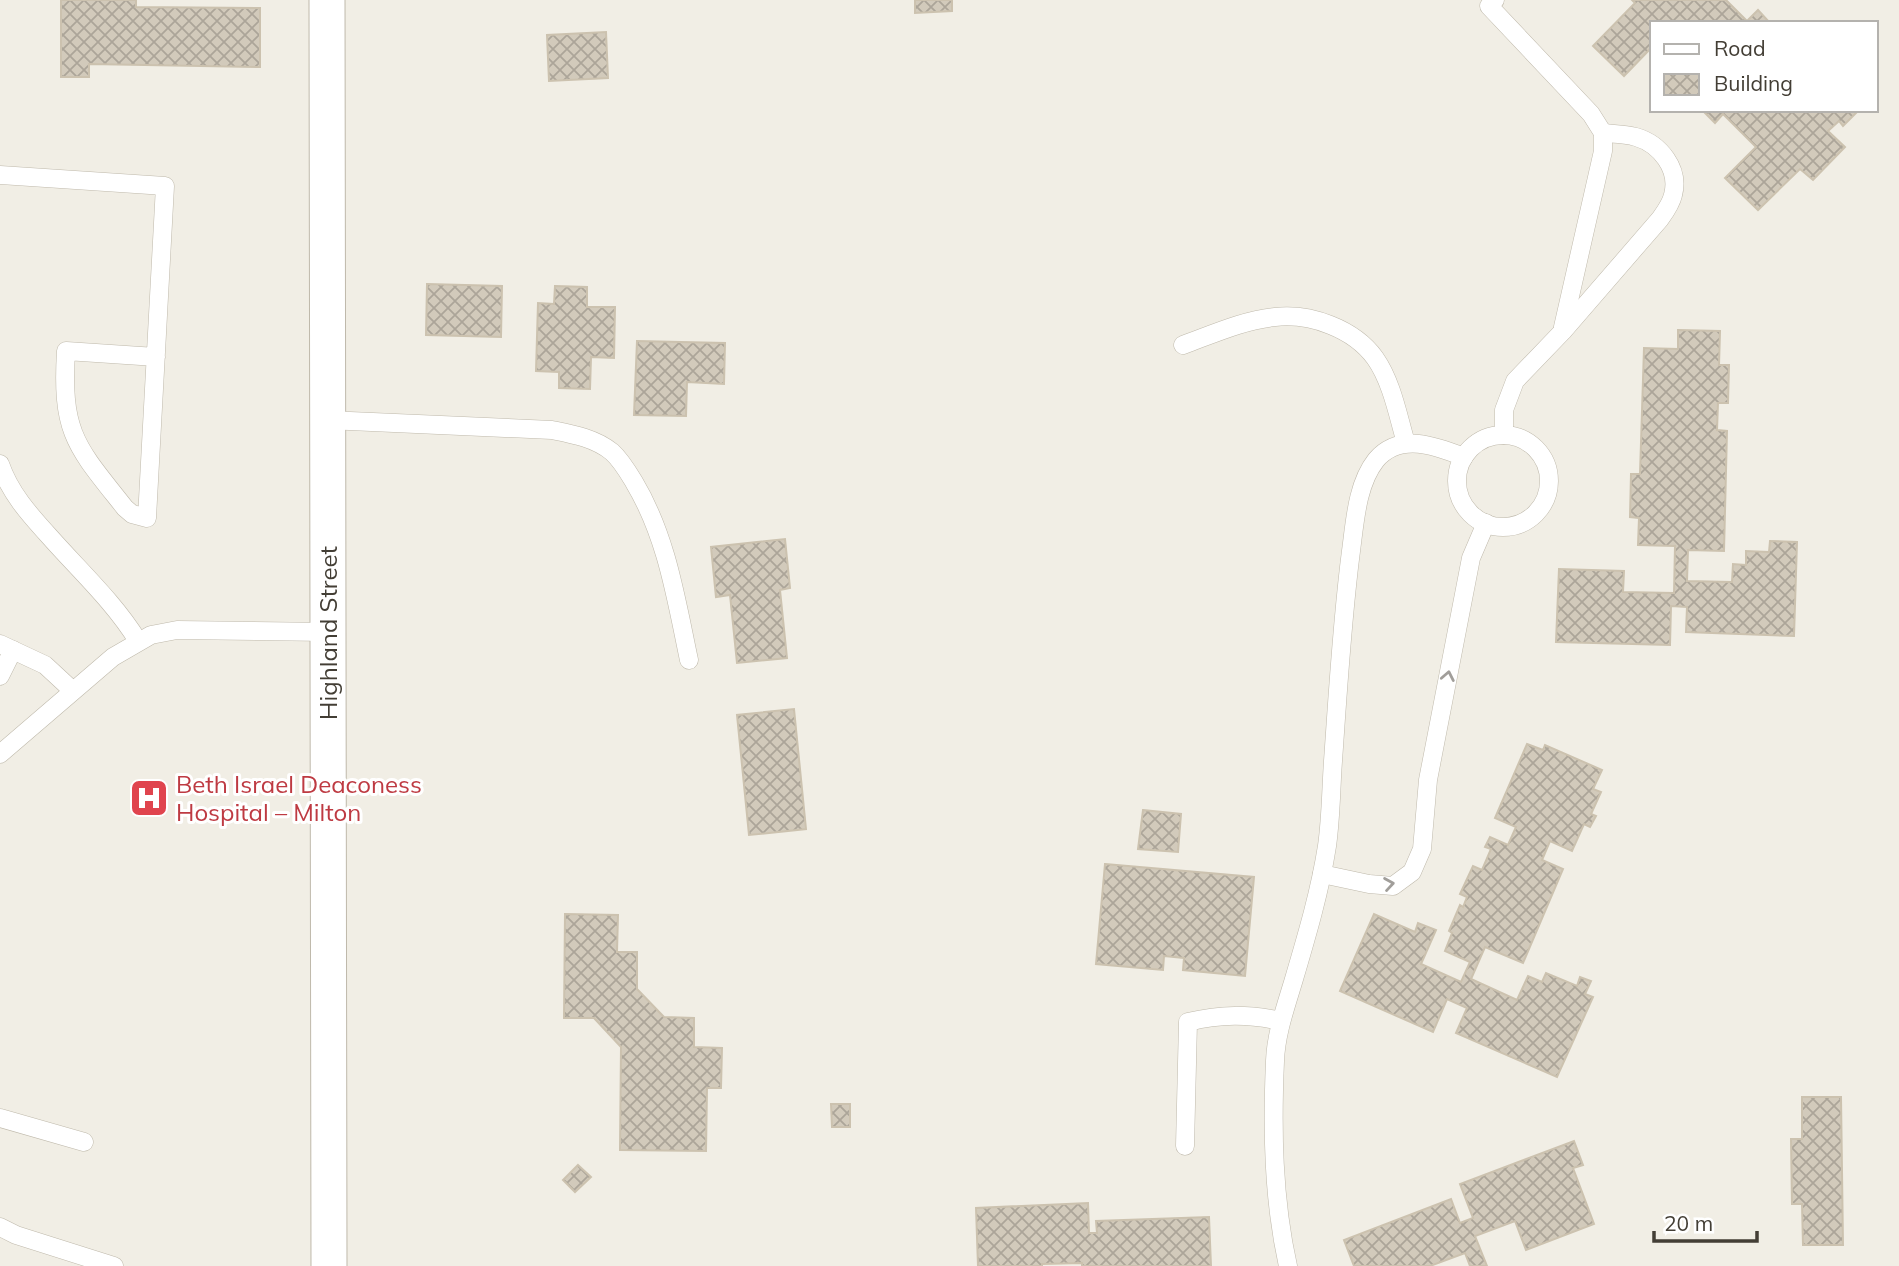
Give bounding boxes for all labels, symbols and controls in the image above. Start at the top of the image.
legend [1650,21,1878,112]
text: Road [1714,35,1765,61]
text: Building [1714,70,1793,96]
street label: Highland Street [313,546,343,720]
one-way arrow [1440,670,1455,682]
place label: Beth Israel Deaconess Hospital – Milton [176,769,422,827]
hospital icon: Beth Israel Deaconess Hospital – Milton [128,777,170,819]
one-way arrow [1383,876,1395,891]
scale bar [1654,1200,1757,1244]
text: 20 m [1664,1210,1713,1236]

